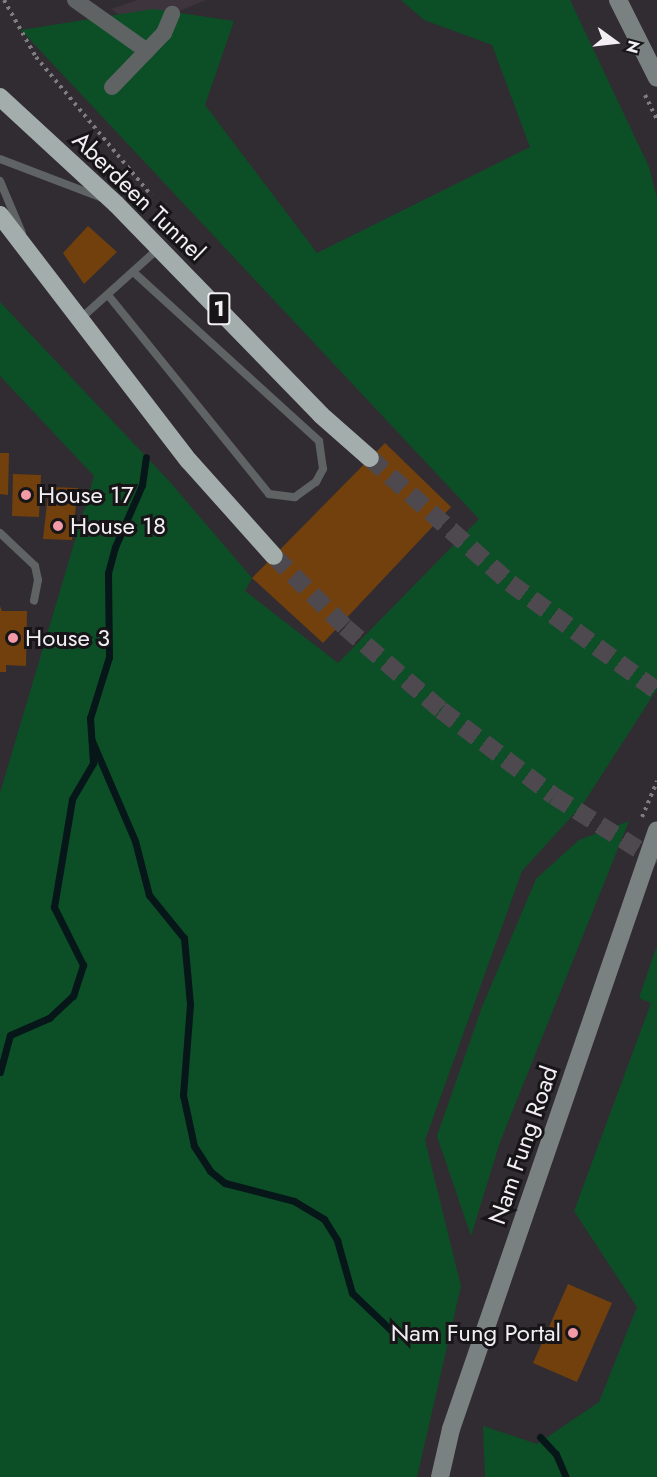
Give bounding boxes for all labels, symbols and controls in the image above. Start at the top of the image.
north arrow [585,12,645,72]
text: N [620,38,646,56]
street label: Aberdeen Tunnel [67,125,211,267]
road number: 1 [207,290,231,328]
place label: House 17 [38,481,133,509]
marker: House 17 [19,488,33,502]
place label: House 18 [70,512,166,540]
marker: House 18 [51,519,65,533]
place label: House 3 [25,624,110,652]
marker: House 3 [6,631,20,645]
street label: Nam Fung Road [482,1062,564,1228]
place label: Nam Fung Portal [391,1319,561,1347]
marker: Nam Fung Portal [566,1326,580,1340]

